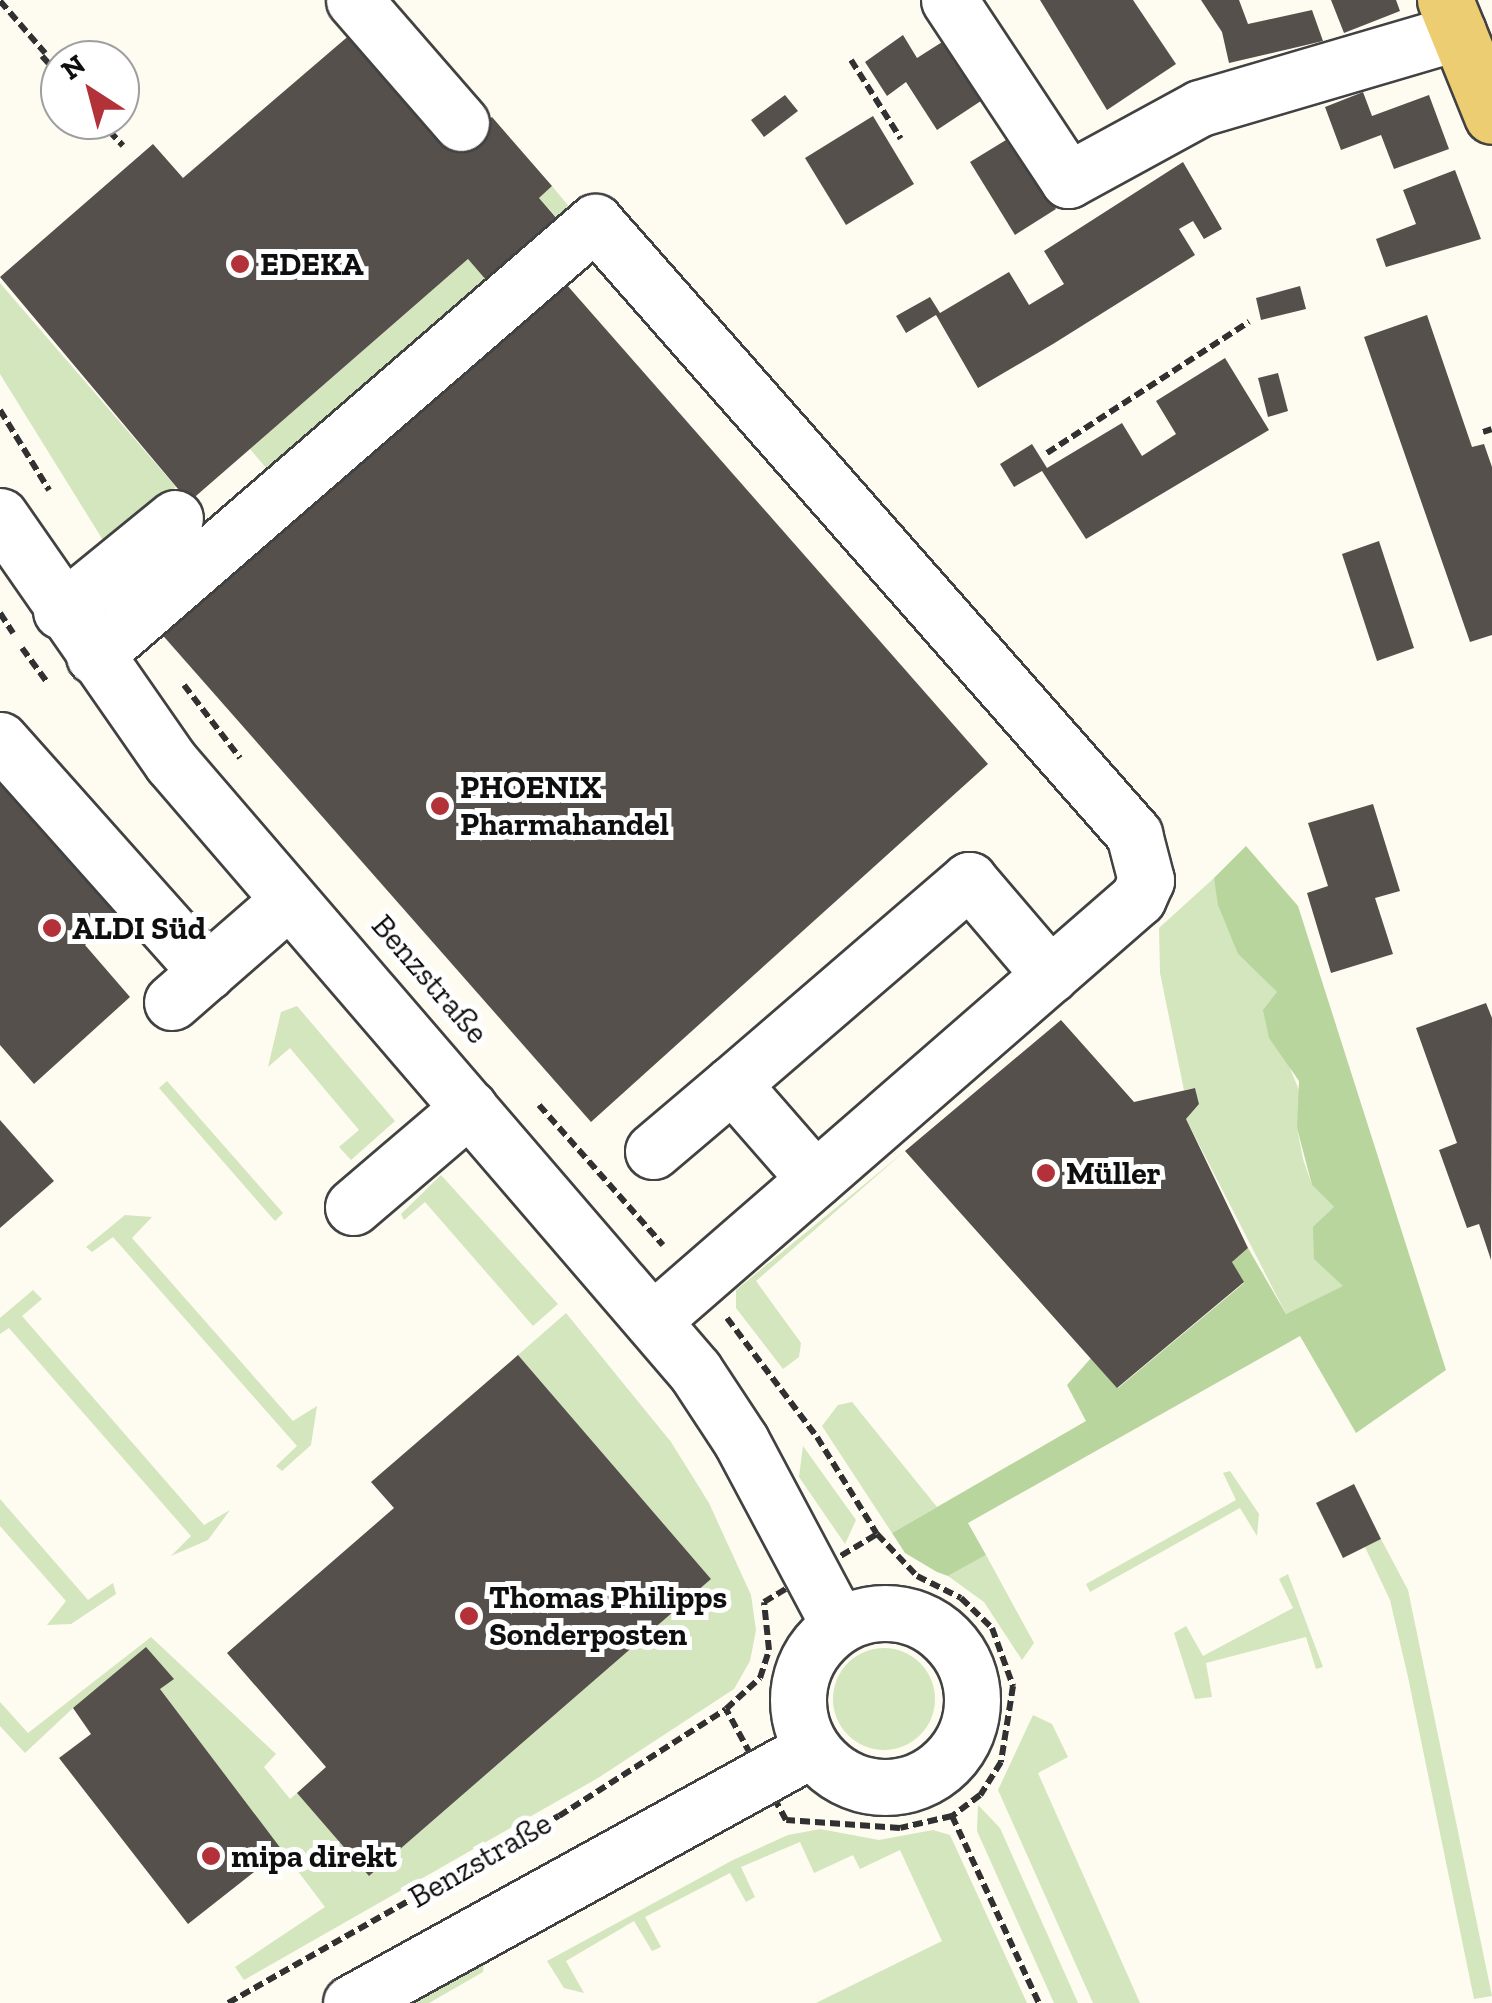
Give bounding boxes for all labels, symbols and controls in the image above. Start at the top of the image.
north arrow [40,40,140,140]
text: N [55,47,92,87]
place label: EDEKA [260,245,364,283]
marker: EDEKA [229,253,251,275]
place label: PHOENIX Pharmahandel [460,769,669,844]
marker: PHOENIX Pharmahandel [429,795,451,817]
street label: Benzstraße [364,907,496,1051]
place label: ALDI Süd [72,909,206,947]
marker: ALDI Süd [41,917,63,939]
place label: Müller [1066,1154,1161,1192]
marker: Müller [1035,1162,1057,1184]
place label: Thomas Philipps Sonderposten [489,1579,727,1654]
marker: Thomas Philipps Sonderposten [458,1605,480,1627]
street label: Benzstraße [402,1804,558,1916]
place label: mipa direkt [231,1837,397,1875]
marker: mipa direkt [200,1845,222,1867]

